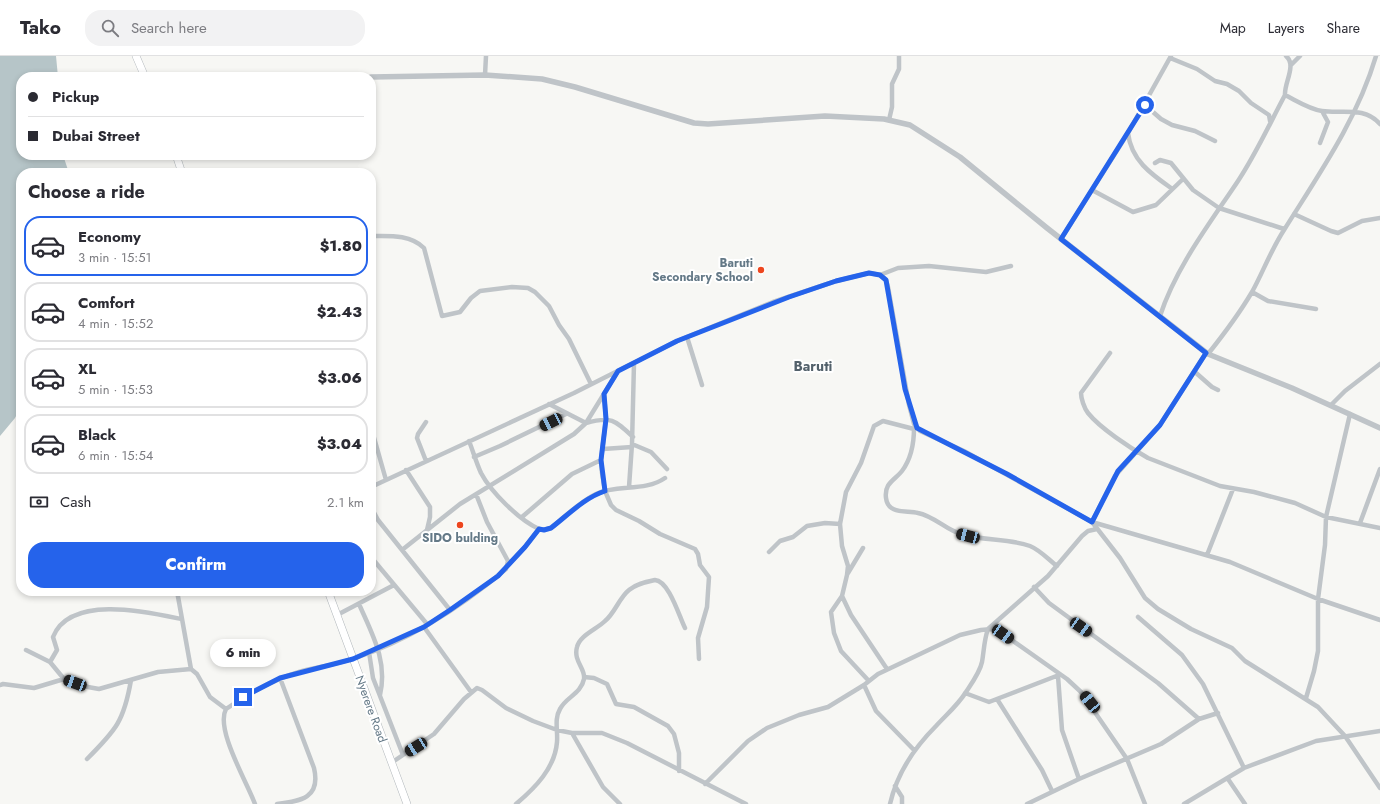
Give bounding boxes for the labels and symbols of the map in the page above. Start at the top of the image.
route start [1136,96,1154,114]
place label: Baruti Secondary School [652,254,753,286]
marker: Baruti Secondary School [756,265,766,275]
district label: Baruti [794,356,833,376]
car [538,411,564,433]
marker: SIDO bulding [455,520,465,530]
car [955,527,981,545]
place label: SIDO bulding [422,529,498,547]
car [1068,615,1094,639]
car [990,622,1016,646]
callout: 6 min [210,639,276,667]
car [62,673,88,693]
street label: Nyerere Road [351,673,391,745]
route end [234,688,252,706]
car [1078,689,1102,715]
car [403,736,429,758]

